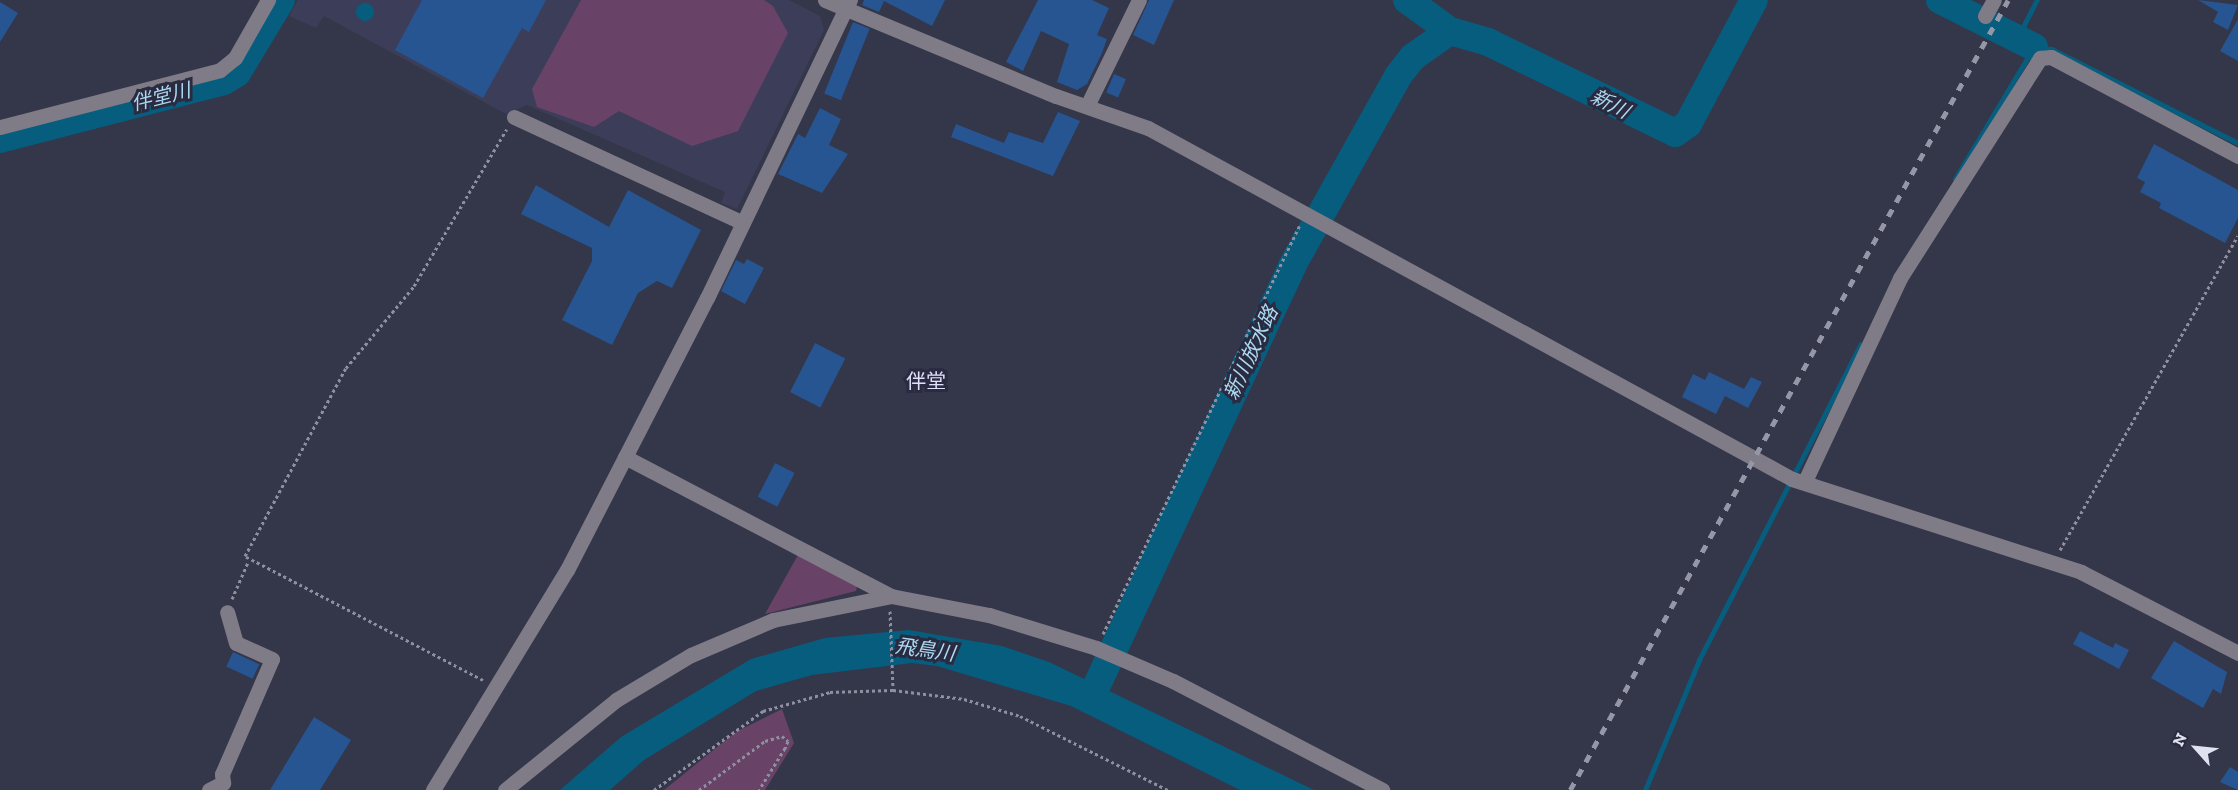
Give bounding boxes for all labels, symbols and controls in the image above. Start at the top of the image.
water label: 伴堂川 [129,78,193,116]
water label: 新川 [1587,84,1633,124]
water label: 新川放水路 [1219,303,1283,403]
district label: 伴堂 [906,369,946,393]
water label: 飛鳥川 [894,634,956,666]
north arrow [2166,718,2226,778]
text: N [2168,730,2191,749]

